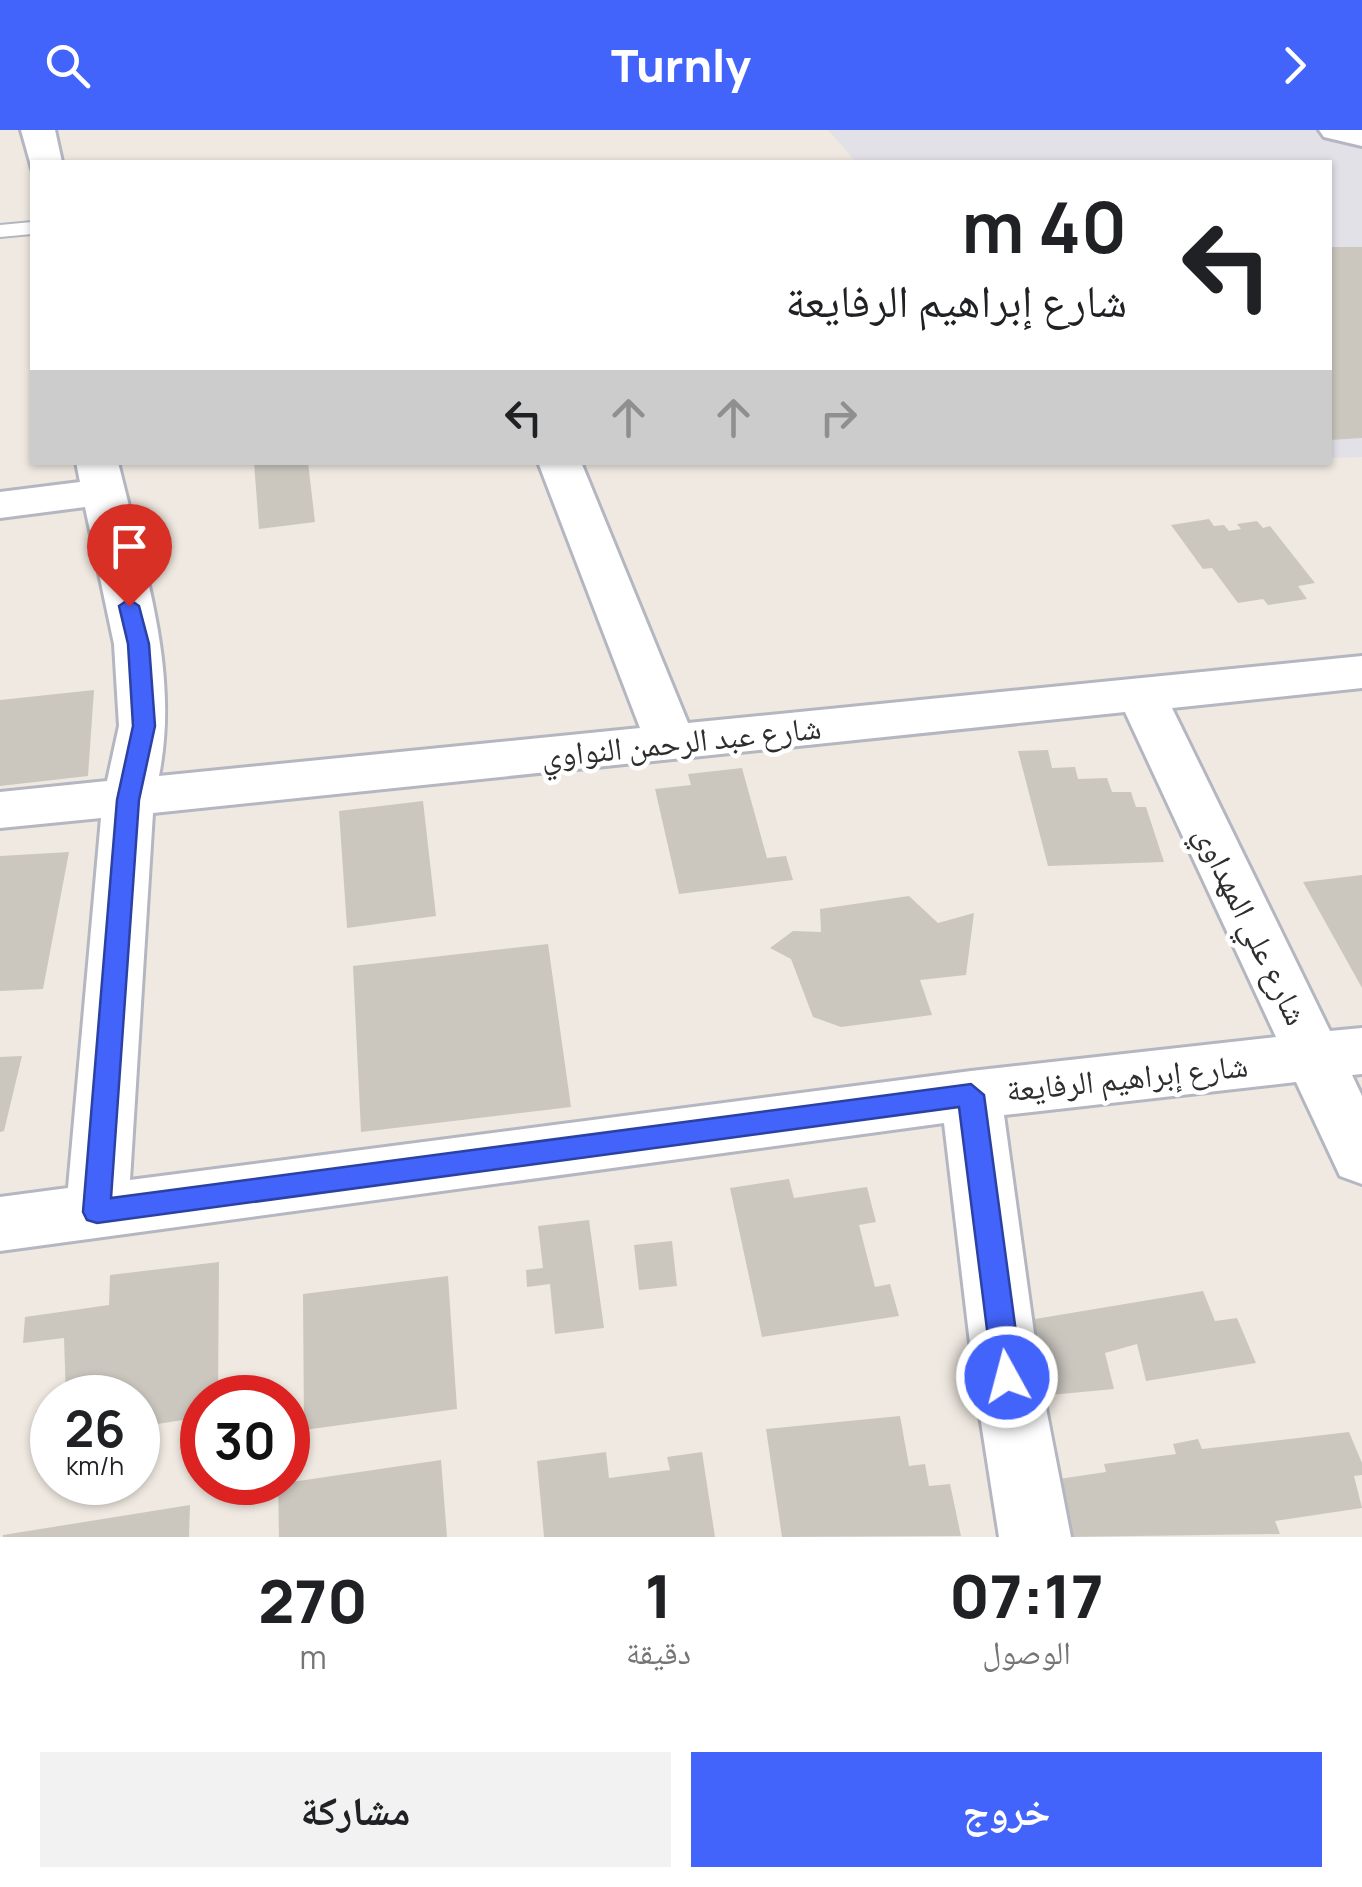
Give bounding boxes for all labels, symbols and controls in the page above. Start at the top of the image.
text: Turnly [611,34,751,96]
icon: search [40,38,95,93]
icon: forward [1267,38,1322,93]
text: 40 m [961,178,1127,274]
icon: left [1162,200,1292,330]
text: شارع إبراهيم الرفايعة [786,269,1127,331]
icon: left [496,390,551,445]
icon: ahead [601,390,656,445]
icon: ahead [706,390,761,445]
icon: right [811,390,866,445]
pin [87,504,172,607]
icon: arrive [102,519,157,574]
street label: شارع عبد الرحمن النواوي [539,704,824,782]
street label: شارع علي المهداوي [1181,818,1319,1034]
street label: شارع إبراهيم الرفايعة [1004,1042,1250,1112]
position arrow [955,1325,1059,1429]
speed limit sign: 30 [180,1375,310,1505]
text: 26 [65,1394,125,1462]
text: km/h [66,1448,124,1483]
text: 1 [645,1554,672,1636]
text: 07:17 [949,1554,1104,1636]
text: 270 [258,1559,368,1641]
text: دقيقة [626,1630,691,1674]
text: الوصول [982,1630,1071,1674]
text: m [299,1635,327,1679]
button: مشاركة [40,1752,671,1867]
button: خروج [691,1752,1322,1867]

